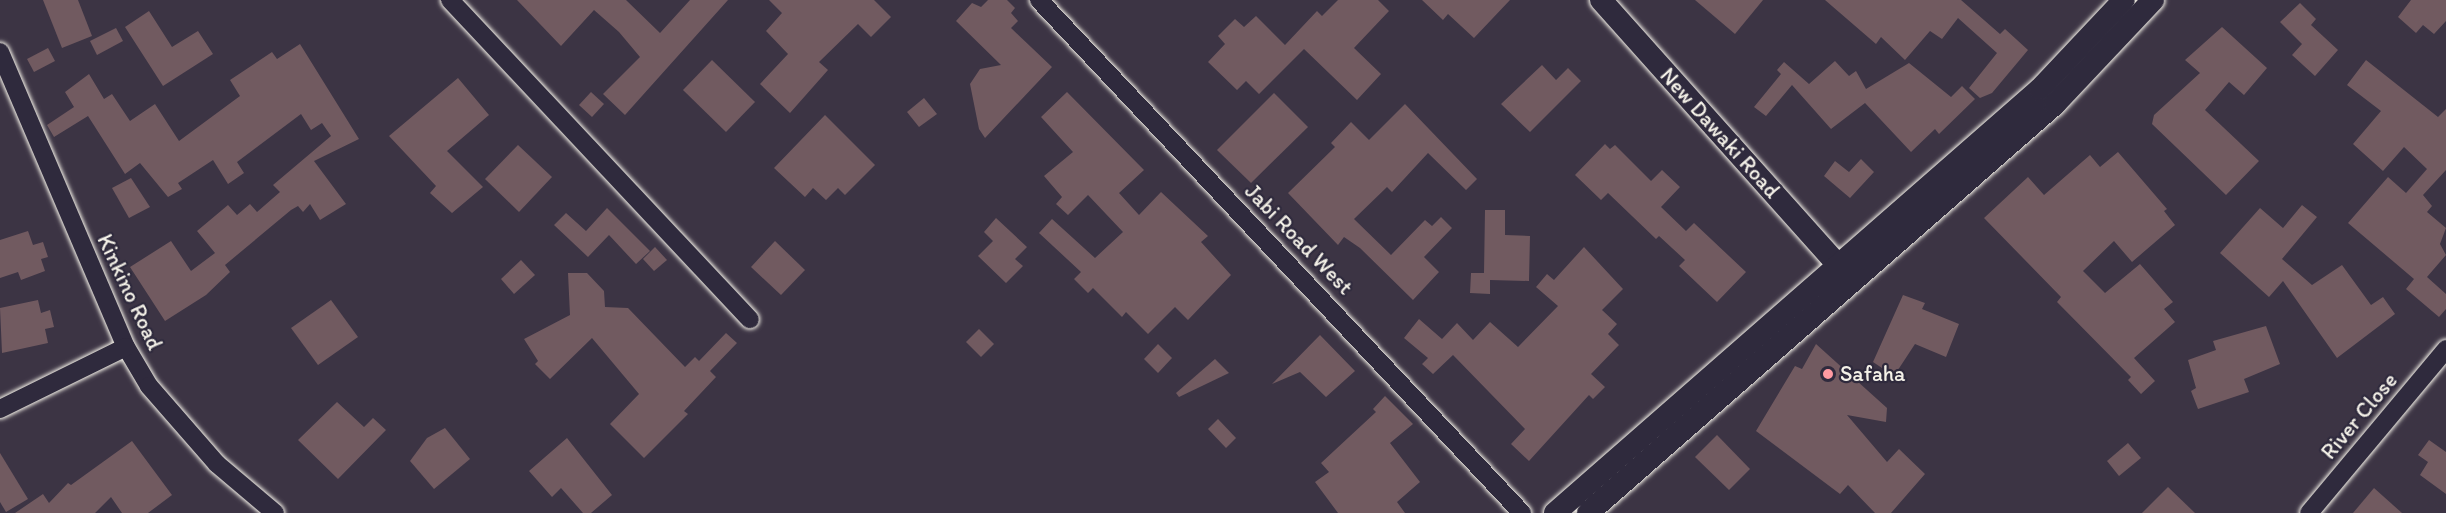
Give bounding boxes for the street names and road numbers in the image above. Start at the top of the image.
street label: New Dawaki Road [1655,62,1785,204]
street label: Jabi Road West [1240,179,1358,299]
street label: Kinkino Road [92,230,168,354]
street label: River Close [2315,367,2403,465]

